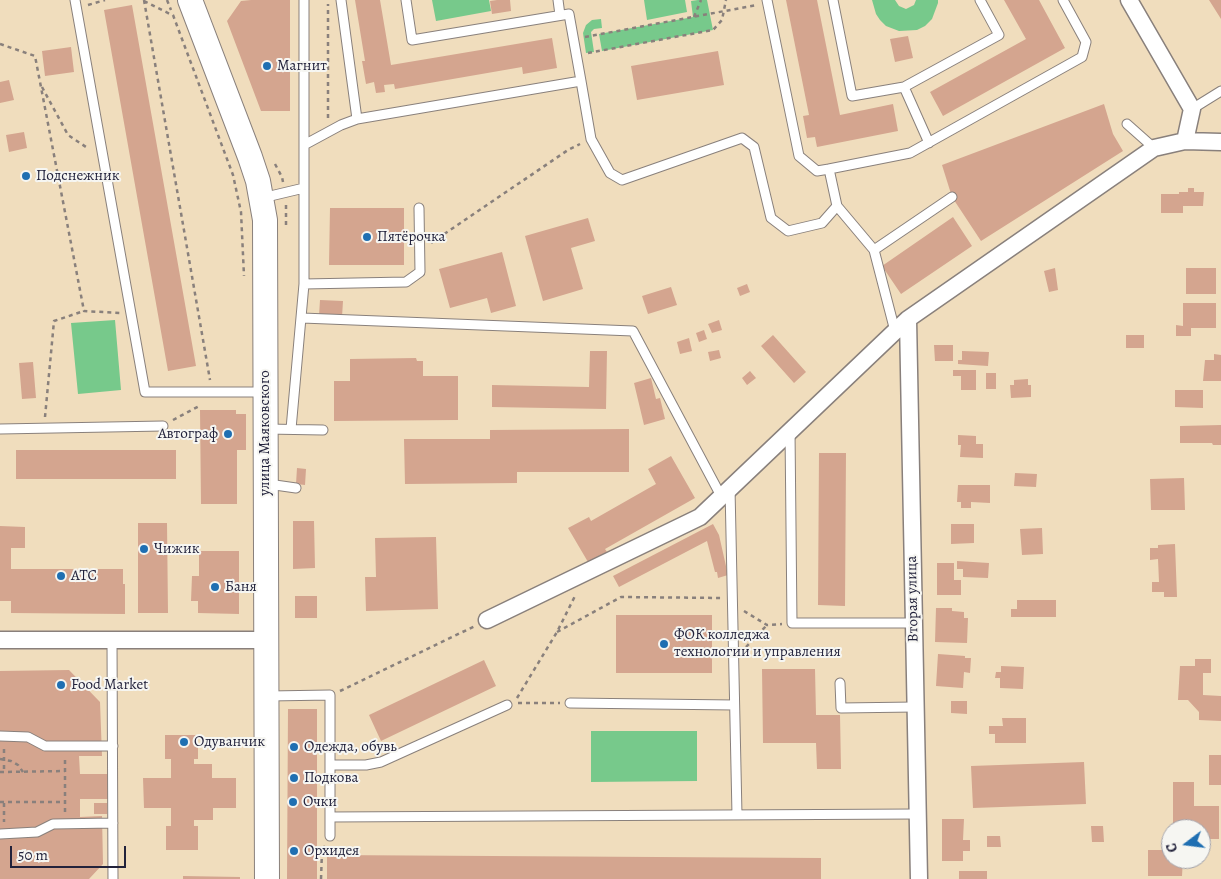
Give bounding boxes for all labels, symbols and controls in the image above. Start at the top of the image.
place label: Магнит [277,57,327,75]
marker: Магнит [261,60,273,72]
place label: Подснежник [36,167,120,185]
marker: Подснежник [20,170,32,182]
place label: Пятёрочка [377,228,445,246]
marker: Пятёрочка [361,231,373,243]
street label: улица Маяковского [256,370,274,496]
place label: Автограф [158,425,218,443]
marker: Автограф [222,428,234,440]
place label: Чижик [154,540,199,558]
marker: Чижик [138,543,150,555]
street label: Вторая улица [903,556,923,642]
place label: АТС [71,567,97,585]
marker: АТС [55,570,67,582]
place label: Баня [225,578,257,596]
marker: Баня [209,581,221,593]
place label: ФОК колледжа технологии и управления [674,626,841,661]
marker: ФОК колледжа технологии и управления [658,638,670,650]
place label: Food Market [71,676,148,694]
marker: Food Market [55,679,67,691]
place label: Одуванчик [194,733,265,751]
marker: Одуванчик [178,736,190,748]
place label: Одежда, обувь [304,738,397,756]
marker: Одежда, обувь [288,741,300,753]
place label: Подкова [304,769,358,787]
marker: Подкова [288,772,300,784]
place label: Очки [303,793,337,811]
marker: Очки [287,796,299,808]
north arrow [1161,819,1211,869]
scale bar [12,836,129,868]
text: С [1162,841,1182,854]
place label: Орхидея [304,842,359,860]
text: 50 m [18,845,48,865]
marker: Орхидея [288,845,300,857]

